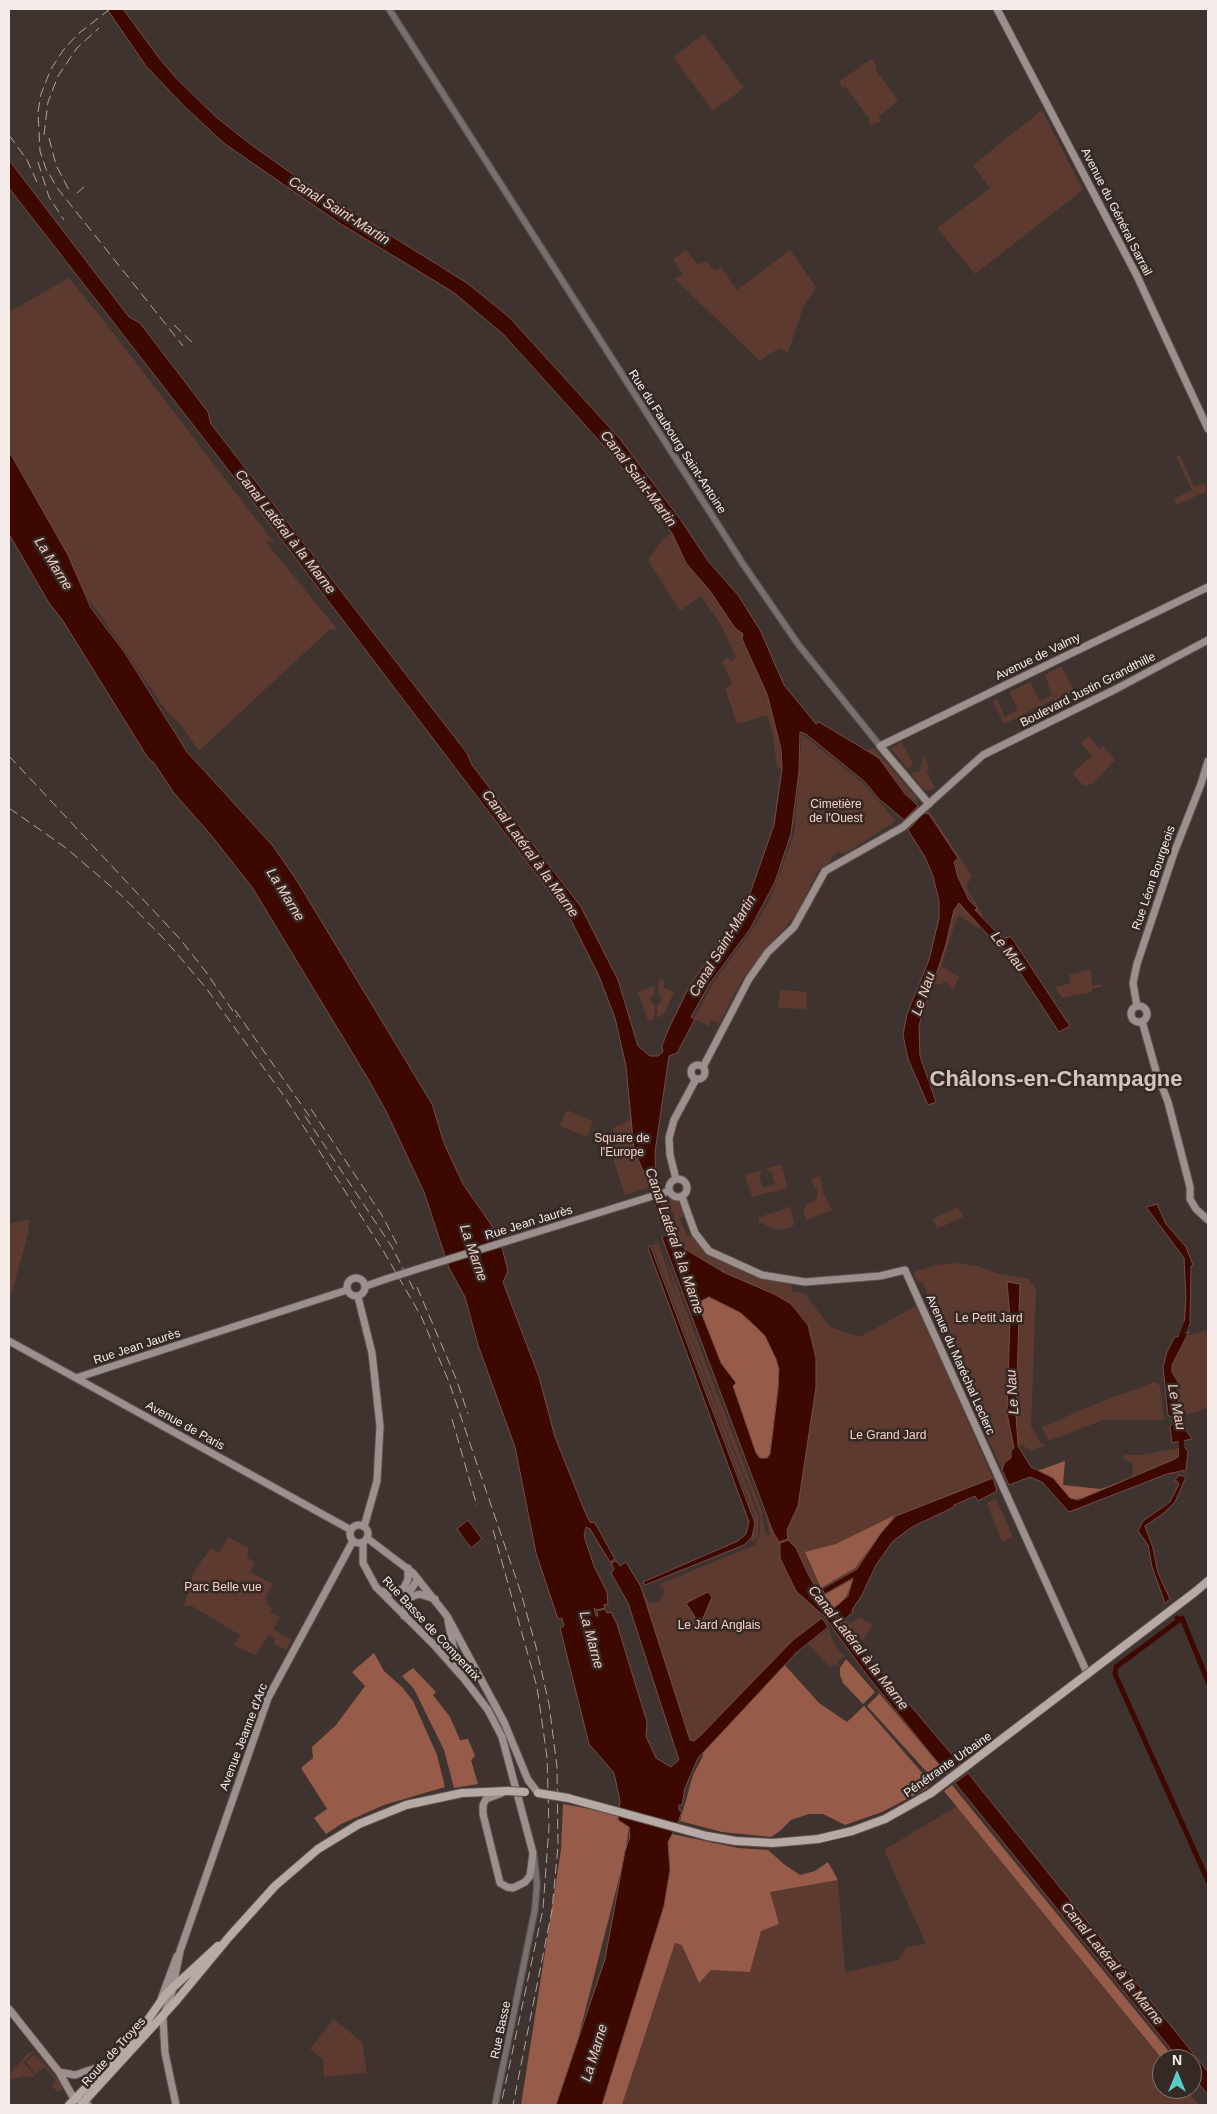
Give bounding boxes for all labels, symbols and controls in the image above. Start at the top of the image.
street label: Avenue du Général Sarrail [1078,146,1154,278]
water label: Canal Saint-Martin [285,173,393,249]
street label: Rue du Faubourg Saint-Antoine [625,367,729,517]
water label: Canal Saint-Martin [596,428,680,530]
water label: Canal Latéral à la Marne [231,466,339,598]
water label: La Marne [30,534,76,594]
street label: Avenue de Valmy [993,630,1083,684]
street label: Boulevard Justin Grandthille [1018,650,1158,730]
water label: Canal Latéral à la Marne [478,787,582,921]
park label: Cimetière de l'Ouest [809,798,863,826]
street label: Rue Léon Bourgeois [1129,824,1179,932]
water label: La Marne [262,865,308,925]
water label: Canal Saint-Martin [686,892,760,1000]
water label: Le Mau [987,929,1029,975]
water label: Le Nau [909,970,939,1018]
district label: Châlons-en-Champagne [929,1067,1183,1093]
park label: Square de l'Europe [594,1132,650,1160]
water label: Canal Latéral à la Marne [641,1166,707,1316]
street label: Rue Jean Jaurès [484,1203,574,1243]
water label: La Marne [455,1222,491,1284]
street label: Avenue du Maréchal Leclerc [923,1293,997,1437]
park label: Le Petit Jard [955,1312,1023,1326]
street label: Rue Jean Jaurès [92,1326,182,1368]
water label: Le Nau [1003,1369,1023,1415]
water label: Le Mau [1163,1382,1189,1432]
street label: Avenue de Paris [143,1398,227,1454]
park label: Le Grand Jard [850,1429,926,1443]
street label: Rue Basse de Compertrix [379,1574,483,1684]
park label: Parc Belle vue [184,1581,262,1595]
water label: Canal Latéral à la Marne [804,1582,912,1714]
water label: La Marne [575,1609,607,1671]
park label: Le Jard Anglais [678,1619,760,1633]
street label: Avenue Jeanne d'Arc [217,1681,271,1793]
street label: Pénétrante Urbaine [901,1729,995,1801]
water label: Canal Latéral à la Marne [1057,1899,1167,2029]
street label: Rue Basse [488,2000,514,2060]
street label: Route de Troyes [79,2014,149,2090]
water label: La Marne [578,2022,612,2084]
north arrow [1152,2049,1202,2099]
text: N [1172,2052,1182,2068]

